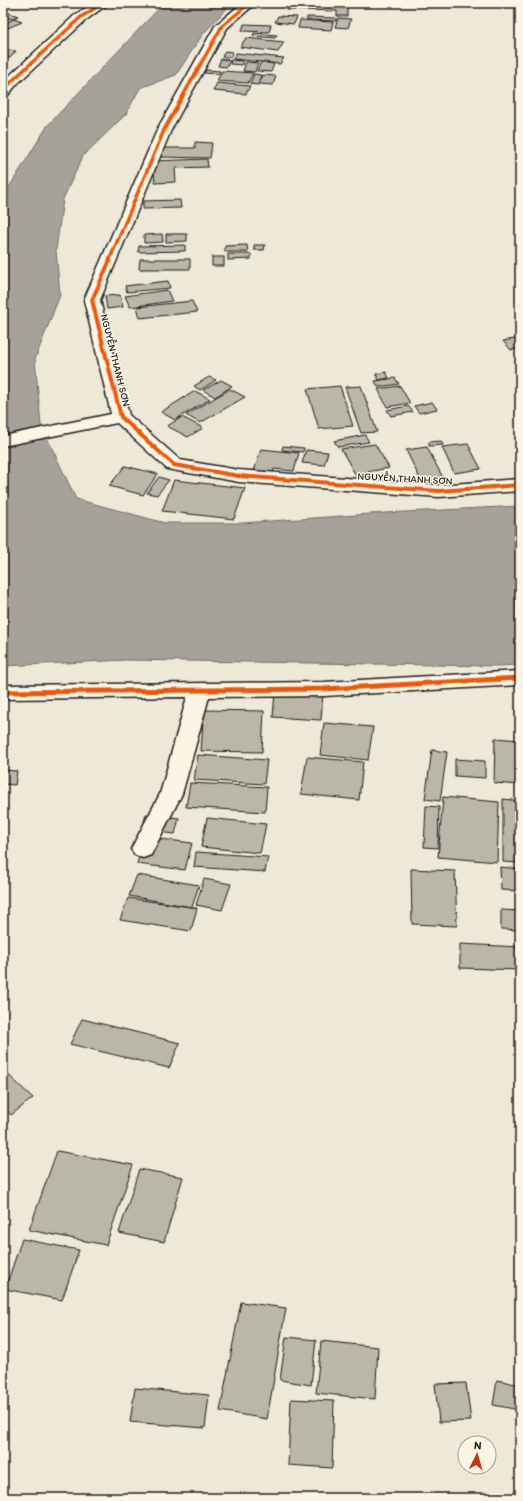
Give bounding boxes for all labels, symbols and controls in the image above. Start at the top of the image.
street label: NGUYỄN THANH SƠN [98,312,133,408]
street label: NGUYỄN THANH SƠN [357,470,453,487]
north arrow [457,1435,497,1475]
text: N [474,1439,482,1452]

